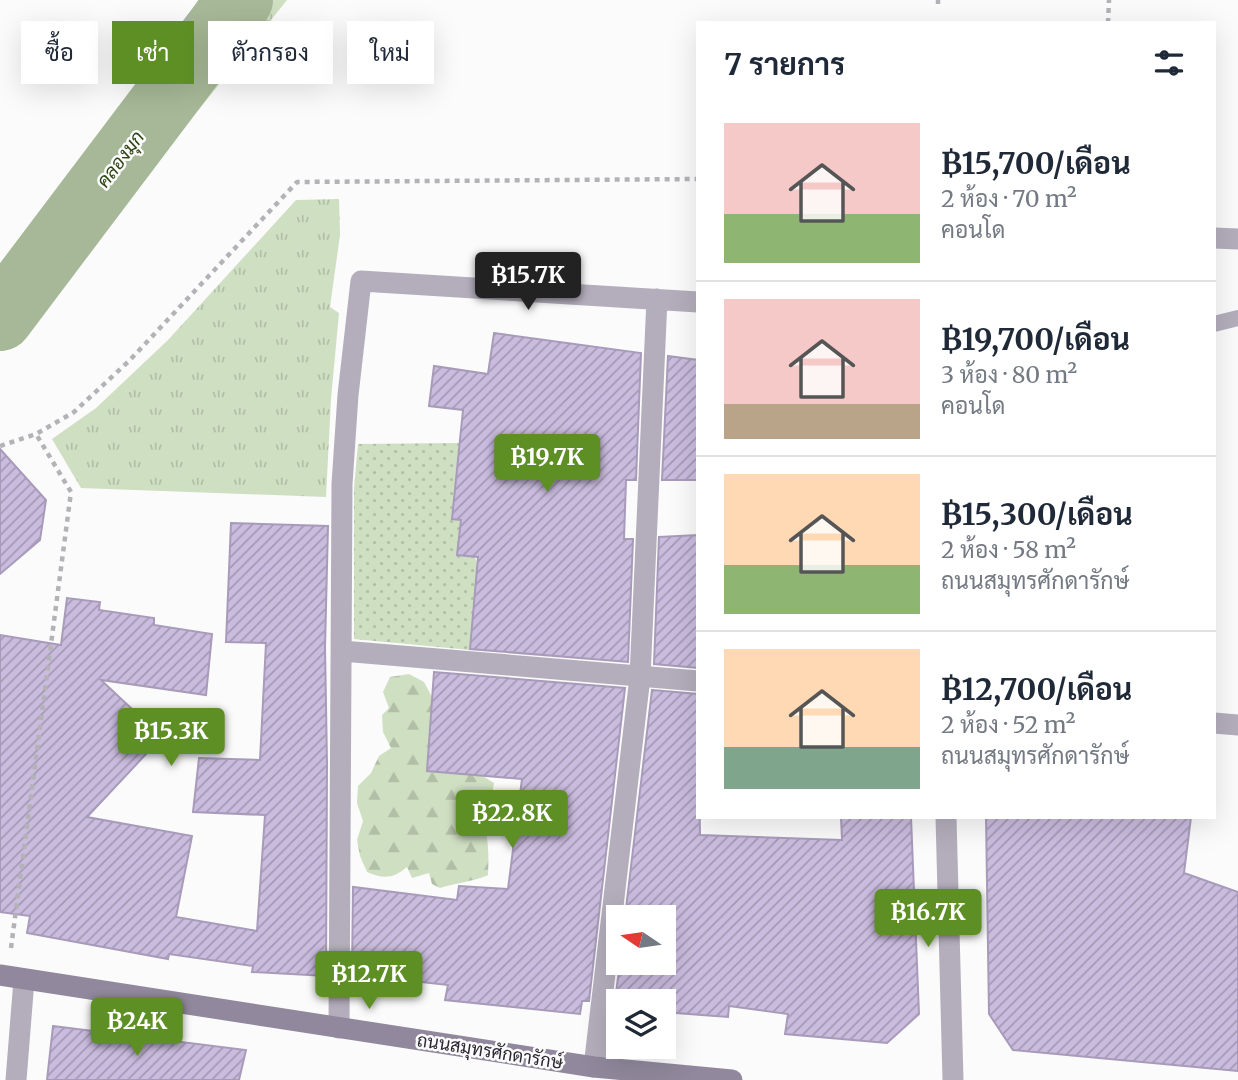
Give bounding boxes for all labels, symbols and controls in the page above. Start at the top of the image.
chip: ซื้อ [21,21,98,84]
chip: เช่า [112,21,194,84]
chip: ตัวกรอง [208,21,333,84]
chip: ใหม่ [347,21,434,84]
icon: filters [1150,44,1188,82]
text: 7 รายการ [724,45,845,83]
water label: คลองมุก [91,126,150,193]
text: ฿15,700/เดือน [941,144,1131,182]
icon: home [780,151,864,235]
text: 2 ห้อง · 70 m² [941,184,1077,213]
text: คอนโด [941,215,1005,244]
pin: ฿15.7K [471,252,585,312]
text: ฿15.7K [491,260,565,289]
text: ฿19,700/เดือน [941,320,1130,358]
icon: home [780,327,864,411]
text: 3 ห้อง · 80 m² [941,360,1077,389]
text: คอนโด [941,391,1005,420]
pin: ฿19.7K [490,434,604,494]
text: ฿19.7K [510,442,584,471]
text: ฿15,300/เดือน [941,495,1133,533]
icon: home [780,502,864,586]
text: 2 ห้อง · 58 m² [941,535,1076,564]
text: ถนนสมุทรศักดารักษ์ [941,566,1129,595]
text: ฿12,700/เดือน [941,670,1132,708]
icon: home [780,677,864,761]
pin: ฿15.3K [114,708,228,768]
text: 2 ห้อง · 52 m² [941,710,1075,739]
text: ฿15.3K [134,716,208,745]
text: ถนนสมุทรศักดารักษ์ [941,741,1129,770]
pin: ฿22.8K [455,790,569,850]
text: ฿22.8K [472,798,552,827]
pin: ฿16.7K [871,890,985,949]
text: ฿16.7K [891,897,965,926]
north arrow [606,905,676,975]
map controls [606,905,676,1059]
pin: ฿12.7K [312,951,426,1011]
text: ฿12.7K [331,959,407,988]
button: layers [606,989,676,1059]
pin: ฿24K [96,998,178,1058]
text: ฿24K [107,1006,167,1035]
street label: ถนนสมุทรศักดารักษ์ [415,1027,565,1075]

